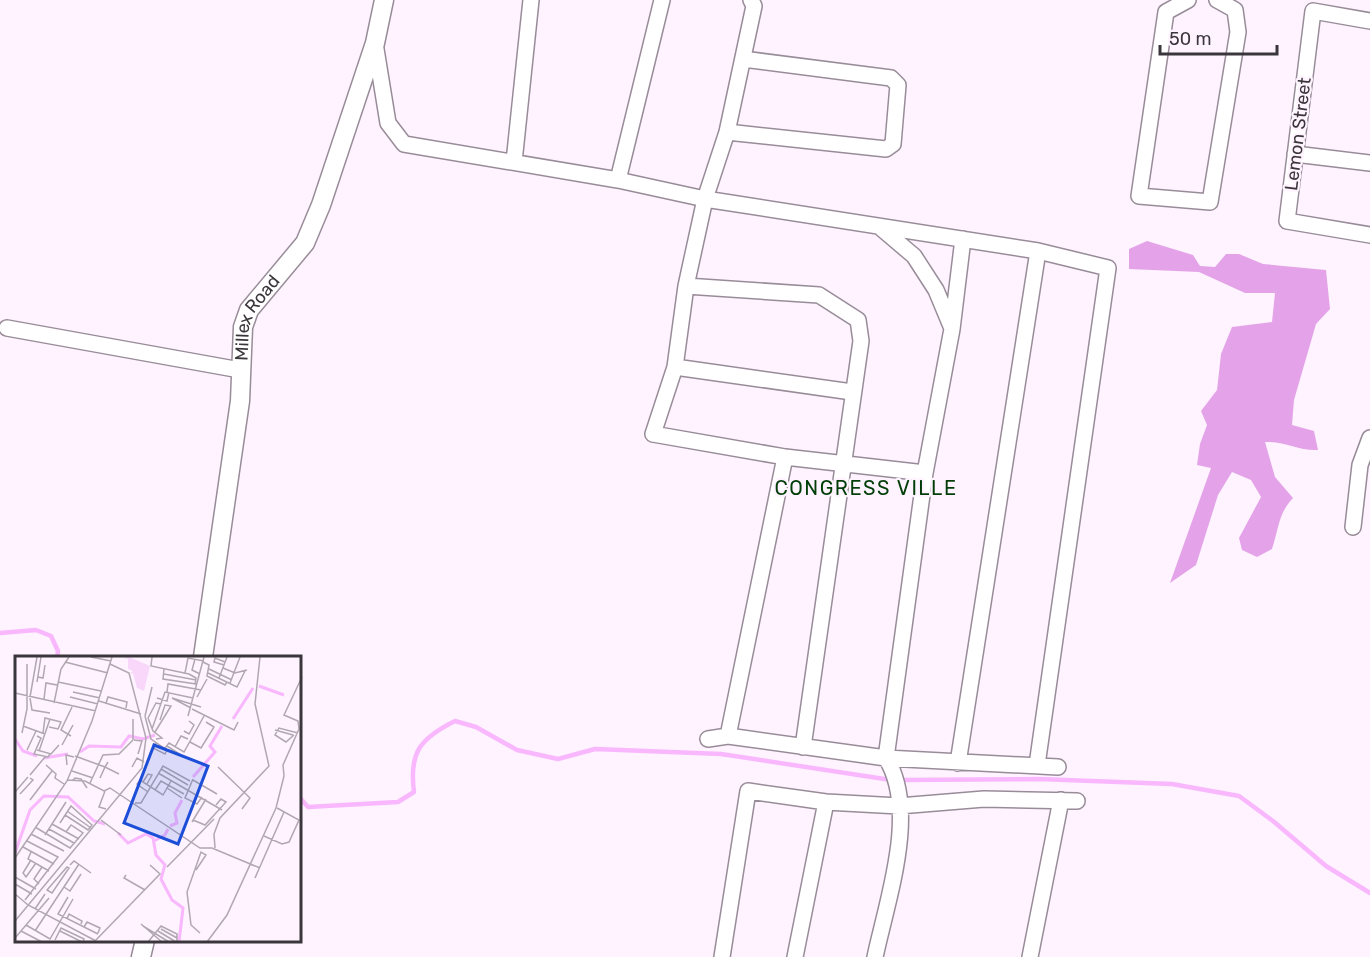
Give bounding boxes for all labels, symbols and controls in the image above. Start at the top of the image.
scale bar [1160,18,1277,56]
text: 50 m [1169,28,1212,50]
street label: Lemon Street [1280,76,1316,192]
street label: Millex Road [231,270,285,361]
district label: CONGRESS VILLE [774,476,958,500]
inset map [15,656,302,942]

